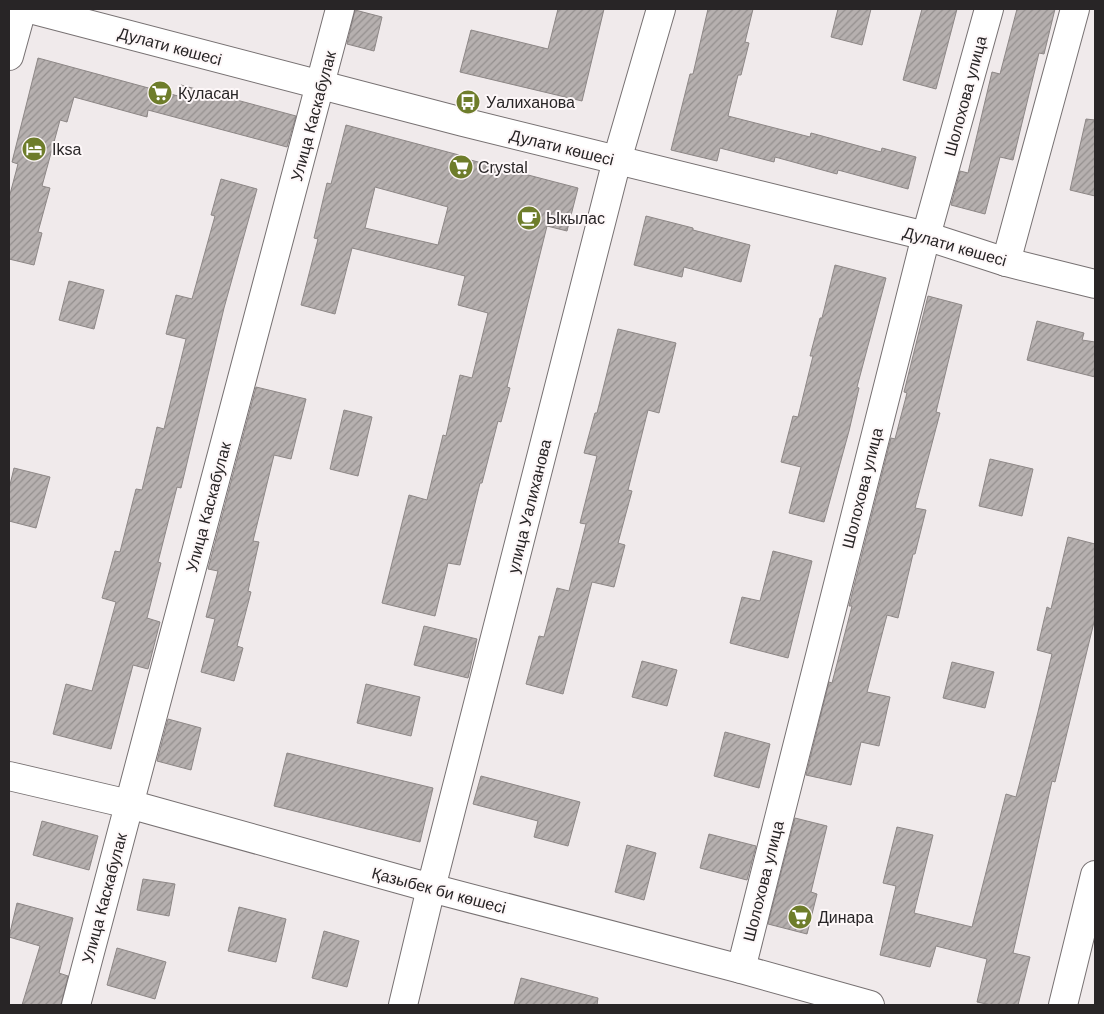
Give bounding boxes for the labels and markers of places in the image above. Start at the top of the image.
supermarket icon: Куласан [147,80,173,106]
place label: Куласан [178,85,239,102]
bus stop icon: Уалиханова [455,89,481,115]
place label: Уалиханова [486,94,575,111]
hotel icon: Iksa [21,136,47,162]
place label: Iksa [52,141,81,158]
supermarket icon: Crystal [448,154,474,180]
place label: Crystal [478,159,528,176]
cafe icon: Ыкылас [516,205,542,231]
place label: Ыкылас [546,210,605,227]
supermarket icon: Динара [787,904,813,930]
place label: Динара [818,909,873,926]

